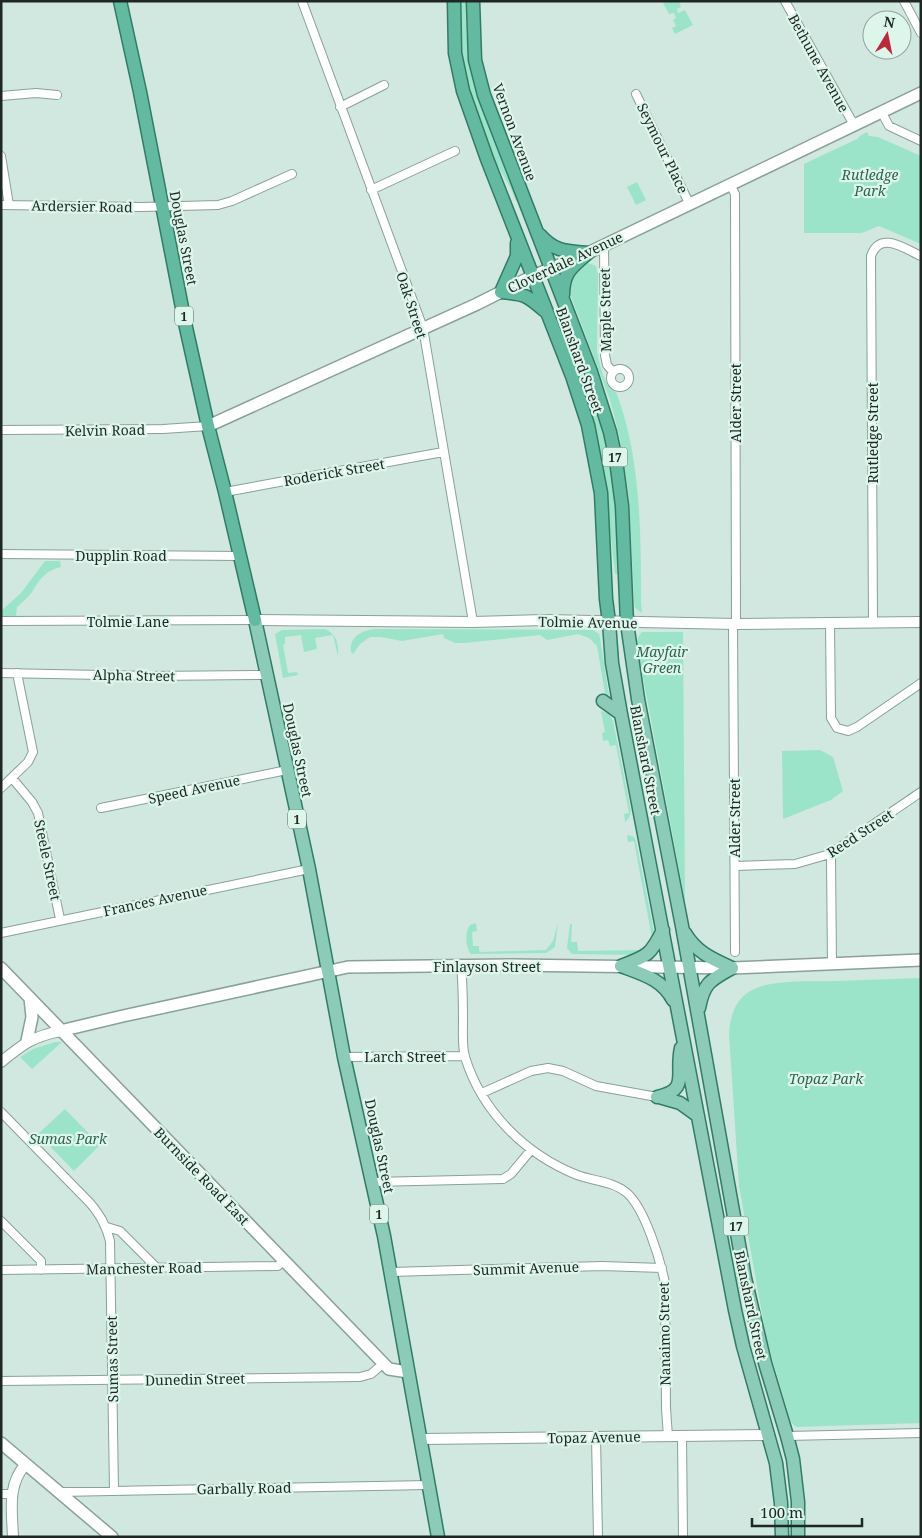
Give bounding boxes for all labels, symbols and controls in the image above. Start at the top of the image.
street label: Bethune Avenue [784,10,854,116]
north arrow [862,10,912,60]
text: N [882,11,896,32]
street label: Vernon Avenue [489,81,541,183]
street label: Seymour Place [633,100,693,196]
park label: Rutledge Park [841,165,898,200]
street label: Douglas Street [166,189,202,287]
street label: Ardersier Road [31,196,133,216]
street label: Cloverdale Avenue [504,227,626,297]
street label: Maple Street [595,268,615,352]
street label: Oak Street [392,269,432,341]
street label: Blanshard Street [552,304,608,416]
road number: 1 [175,306,193,326]
street label: Alder Street [726,363,745,443]
street label: Rutledge Street [863,382,882,484]
street label: Kelvin Road [65,420,146,440]
road number: 17 [602,448,628,467]
street label: Roderick Street [282,454,386,490]
street label: Dupplin Road [75,546,167,565]
street label: Tolmie Lane [87,612,169,631]
street label: Tolmie Avenue [538,612,638,632]
park label: Mayfair Green [635,642,688,677]
street label: Alpha Street [93,665,175,685]
street label: Douglas Street [279,701,317,799]
street label: Blanshard Street [626,704,666,817]
street label: Speed Avenue [146,770,242,808]
street label: Alder Street [725,778,744,858]
street label: Reed Street [823,804,897,862]
road number: 1 [288,810,306,829]
street label: Steele Street [30,818,66,902]
street label: Frances Avenue [101,880,209,920]
street label: Finlayson Street [433,957,541,976]
street label: Larch Street [364,1047,446,1066]
park label: Topaz Park [789,1069,864,1088]
street label: Douglas Street [361,1097,399,1195]
street label: Burnside Road East [150,1123,254,1229]
park label: Sumas Park [29,1129,108,1148]
road number: 1 [370,1204,388,1224]
road number: 17 [724,1216,748,1236]
street label: Blanshard Street [730,1249,772,1362]
street label: Manchester Road [86,1257,203,1279]
street label: Summit Avenue [473,1257,579,1279]
street label: Nanaimo Street [654,1282,674,1386]
street label: Sumas Street [102,1315,122,1402]
street label: Dunedin Street [145,1369,245,1389]
street label: Topaz Avenue [547,1427,641,1447]
street label: Garbally Road [196,1478,292,1498]
scale bar [752,1496,862,1528]
text: 100 m [760,1502,803,1522]

